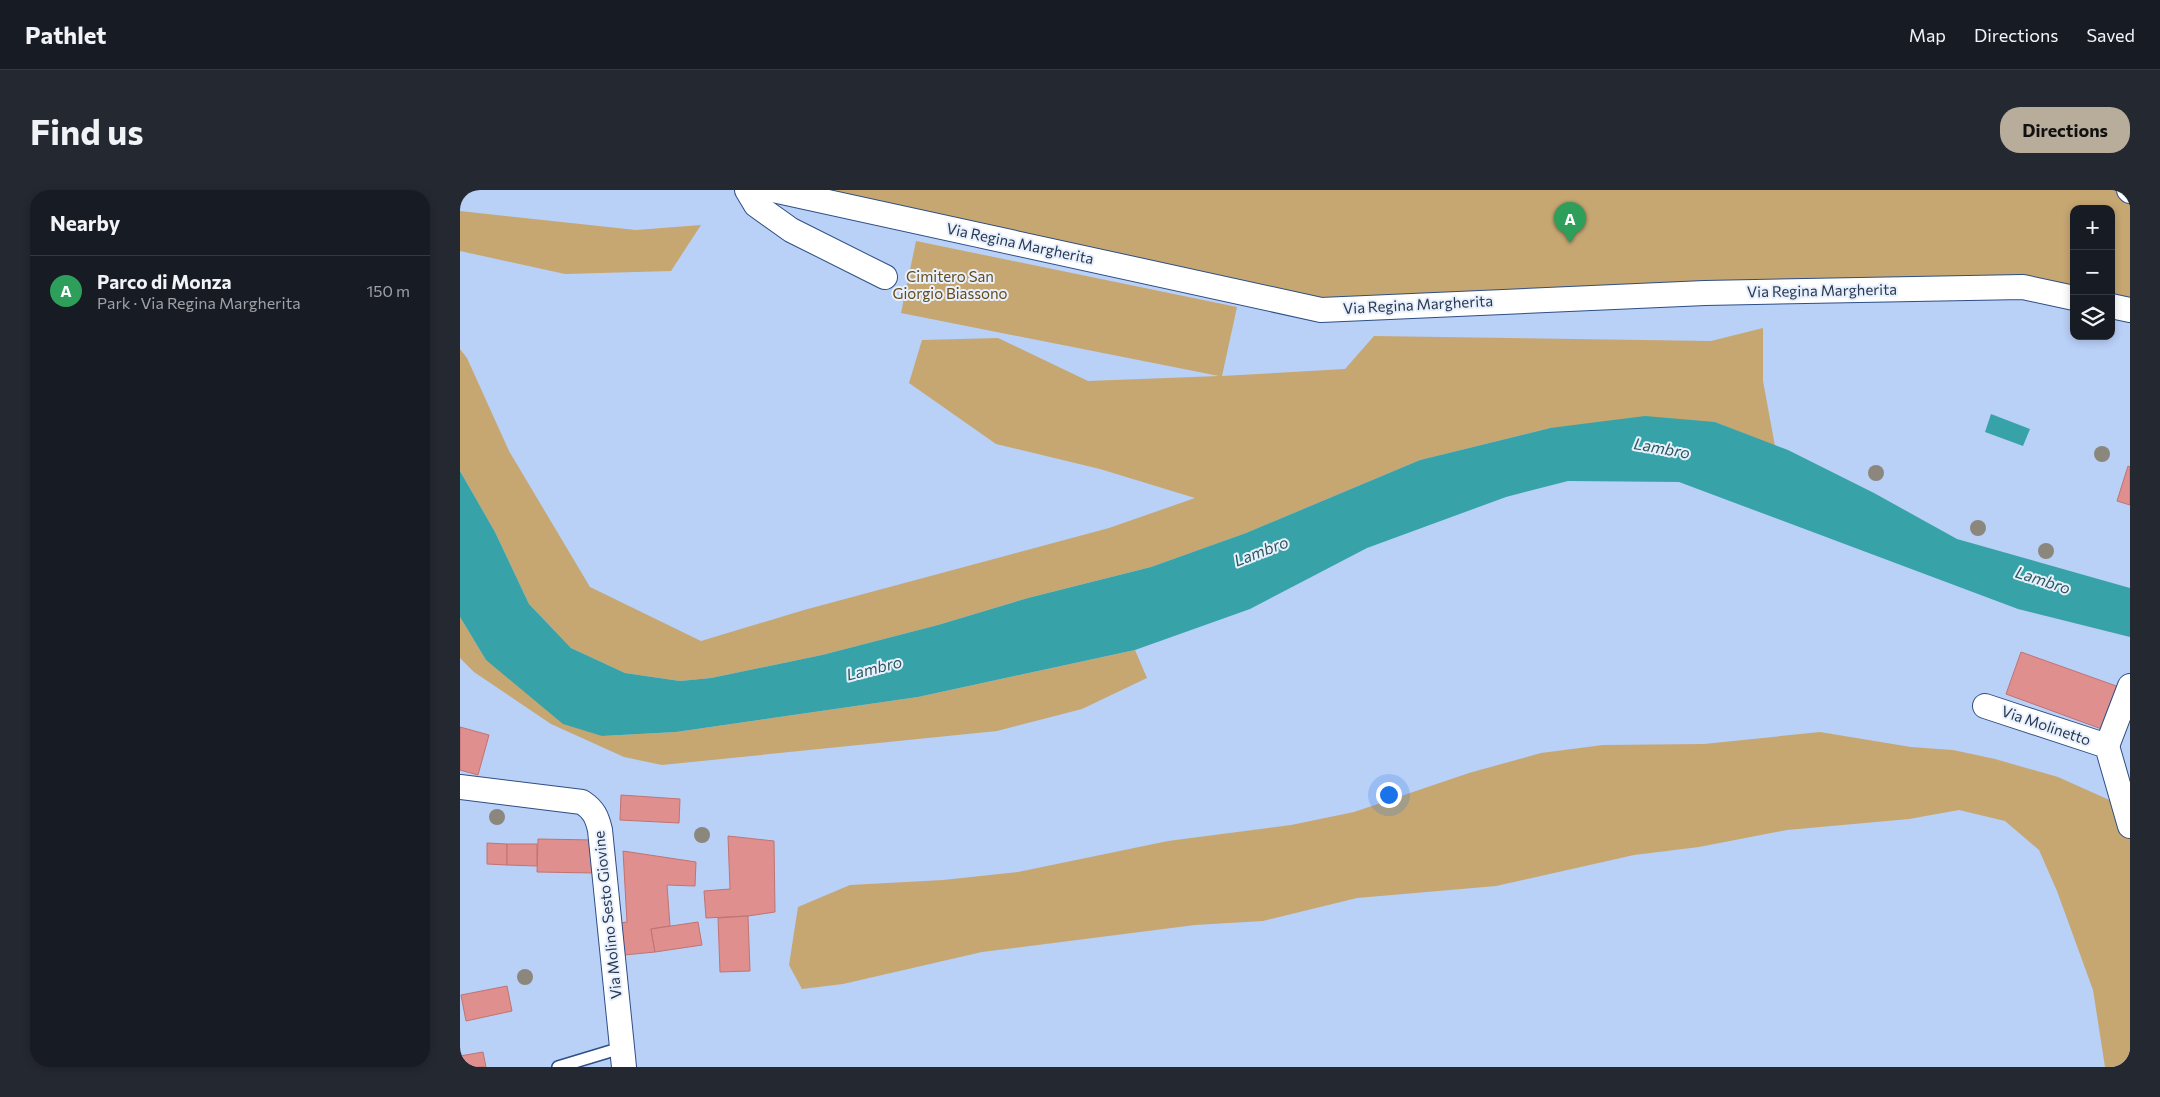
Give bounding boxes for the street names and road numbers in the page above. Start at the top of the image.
street label: Via Regina Margherita [945,219,1096,267]
street label: Via Regina Margherita [1747,280,1897,300]
street label: Via Regina Margherita [1342,291,1493,317]
street label: Via Molinetto [1999,701,2093,749]
street label: Via Molino Sesto Giovine [589,830,625,1000]

